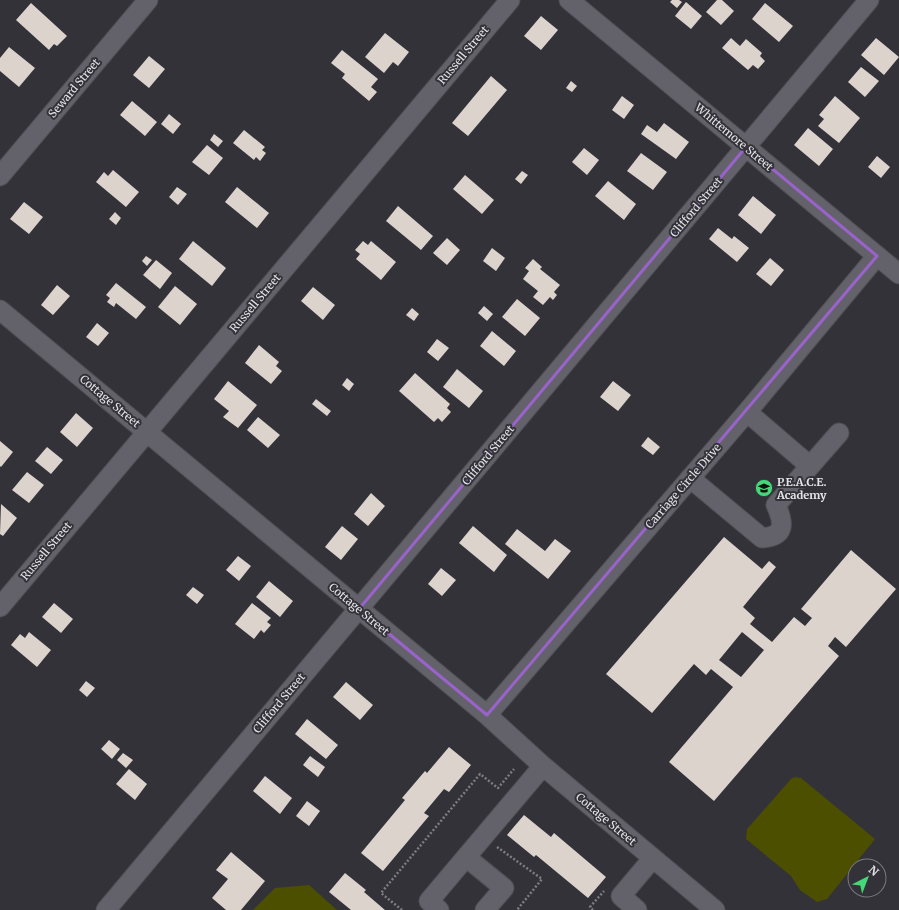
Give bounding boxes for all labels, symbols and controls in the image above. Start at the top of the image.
street label: Russell Street [435,22,492,87]
street label: Seward Street [45,55,103,120]
street label: Whittemore Street [691,100,776,174]
street label: Clifford Street [667,174,726,240]
street label: Russell Street [227,270,284,335]
street label: Cottage Street [77,372,144,431]
street label: Clifford Street [459,422,518,488]
street label: Carriage Circle Drive [642,440,724,532]
place label: P.E.A.C.E. Academy [776,475,827,502]
school or university icon: P.E.A.C.E. Academy [754,478,774,498]
street label: Russell Street [18,518,75,583]
street label: Cottage Street [326,580,393,639]
street label: Clifford Street [250,670,309,736]
street label: Cottage Street [573,790,640,849]
north arrow [847,858,887,898]
text: N [866,862,882,879]

